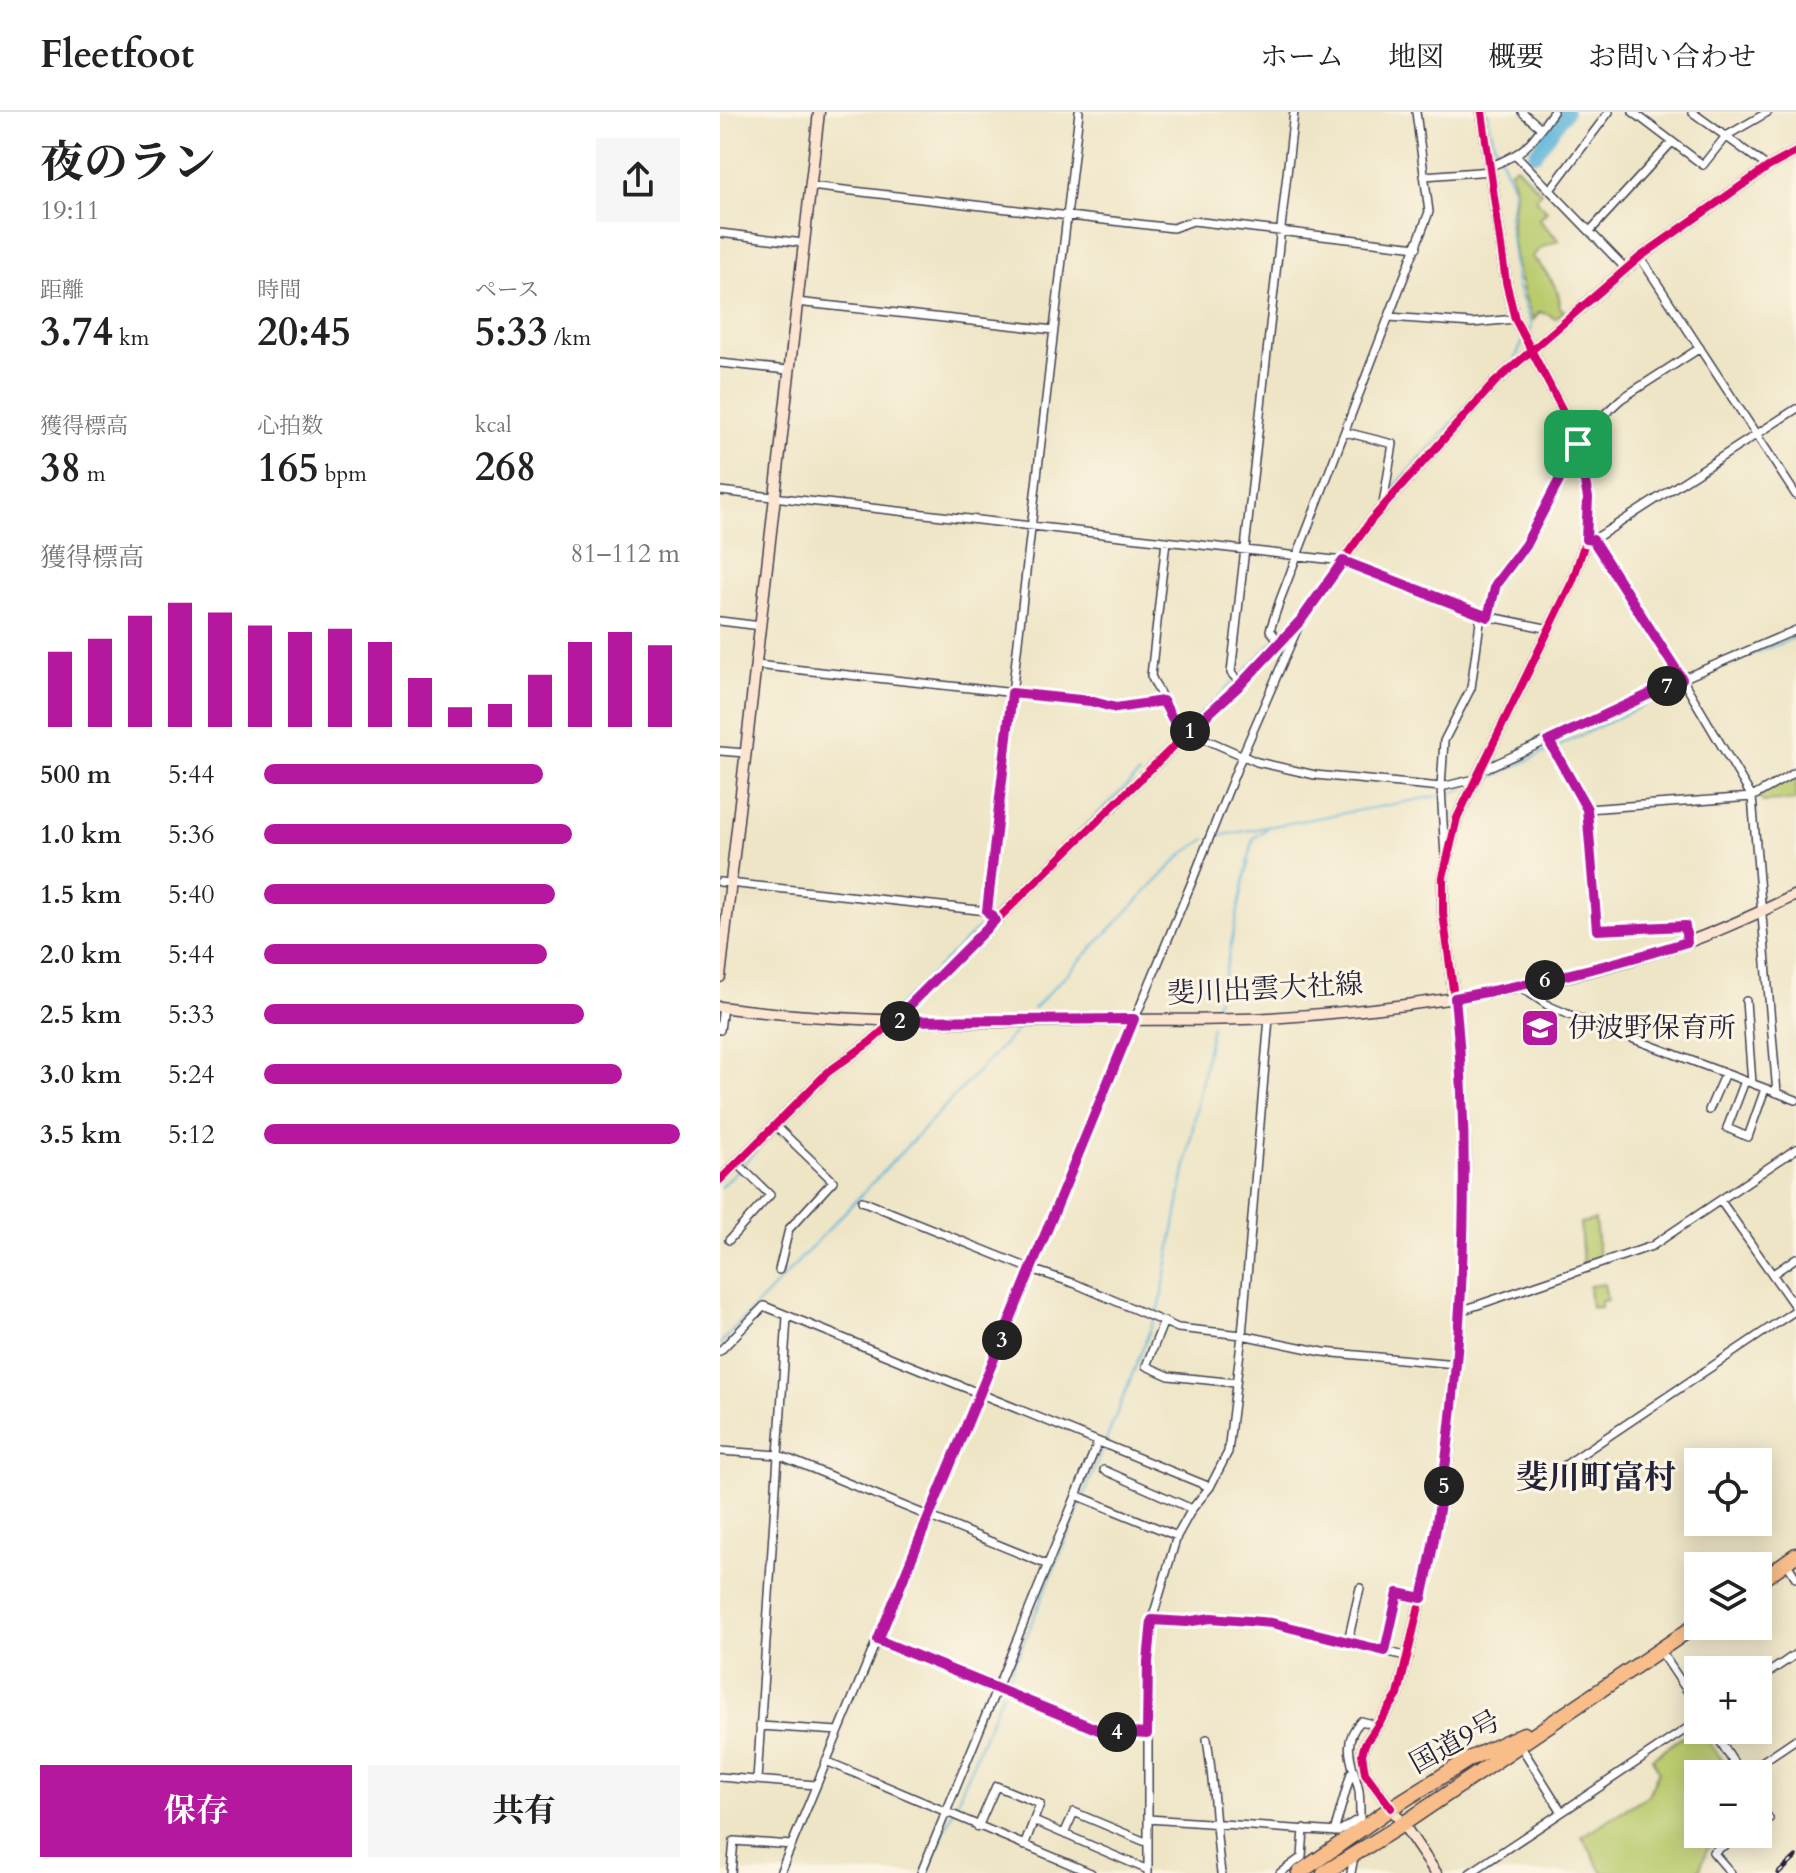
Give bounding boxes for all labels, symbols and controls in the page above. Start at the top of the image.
text: Fleetfoot [40,29,194,81]
text: ホーム [1260,38,1344,76]
text: 地図 [1388,38,1444,76]
text: 概要 [1488,38,1544,76]
text: お問い合わせ [1588,38,1756,76]
text: 夜のラン [40,133,216,193]
button: share [596,138,680,222]
text: 19:11 [40,193,100,228]
text: 距離 [40,275,84,305]
text: 時間 [257,275,301,305]
text: ペース [475,275,540,305]
text: 3.74 [40,305,113,360]
text: 20:45 [257,305,351,360]
text: 5:33 [475,305,548,360]
text: km [113,323,149,353]
text: /km [548,323,591,353]
text: kcal [475,410,512,440]
pin [1544,410,1612,478]
text: 獲得標高 [40,411,128,441]
text: 心拍数 [257,411,323,441]
icon: arrive [1556,422,1600,466]
text: 268 [475,440,536,495]
text: 38 [40,441,81,496]
text: 165 [257,441,319,496]
text: m [81,459,106,489]
text: bpm [319,459,367,489]
text: 81–112 m [570,536,680,571]
text: 獲得標高 [40,540,144,575]
pin: 7 [1647,666,1687,706]
text: 7 [1661,671,1673,701]
pin: 1 [1170,711,1210,751]
text: 1 [1184,716,1196,746]
text: 500 m [40,757,111,792]
text: 5:44 [168,757,215,792]
text: 1.0 km [40,817,121,852]
text: 5:36 [168,817,215,852]
text: 1.5 km [40,877,121,912]
text: 5:40 [168,877,215,912]
text: 2.0 km [40,937,121,972]
text: 5:44 [168,937,215,972]
pin: 6 [1525,960,1565,1000]
street label: 斐川出雲大社線 [1166,965,1364,1013]
text: 6 [1539,965,1551,995]
text: 2.5 km [40,997,121,1032]
text: 5:33 [168,997,215,1032]
pin: 2 [880,1001,920,1041]
text: 2 [894,1006,906,1036]
school or university icon: 伊波野保育所 [1519,1007,1561,1049]
place label: 伊波野保育所 [1568,1009,1736,1047]
text: 3.0 km [40,1057,121,1092]
text: 5:24 [168,1057,215,1092]
text: 3.5 km [40,1117,121,1152]
text: 5:12 [168,1117,215,1152]
pin: 3 [982,1320,1022,1360]
text: 3 [996,1325,1008,1355]
map controls [1684,1448,1772,1848]
button: locate [1684,1448,1772,1536]
district label: 斐川町富村 [1516,1456,1676,1500]
pin: 5 [1424,1466,1464,1506]
text: 5 [1438,1471,1450,1501]
button: layers [1684,1552,1772,1640]
button: + [1684,1656,1772,1744]
street label: 国道9号 [1403,1702,1507,1782]
pin: 4 [1097,1712,1137,1752]
text: 4 [1111,1717,1123,1747]
button: − [1684,1760,1772,1848]
button: 保存 [40,1765,352,1857]
button: 共有 [368,1765,680,1857]

